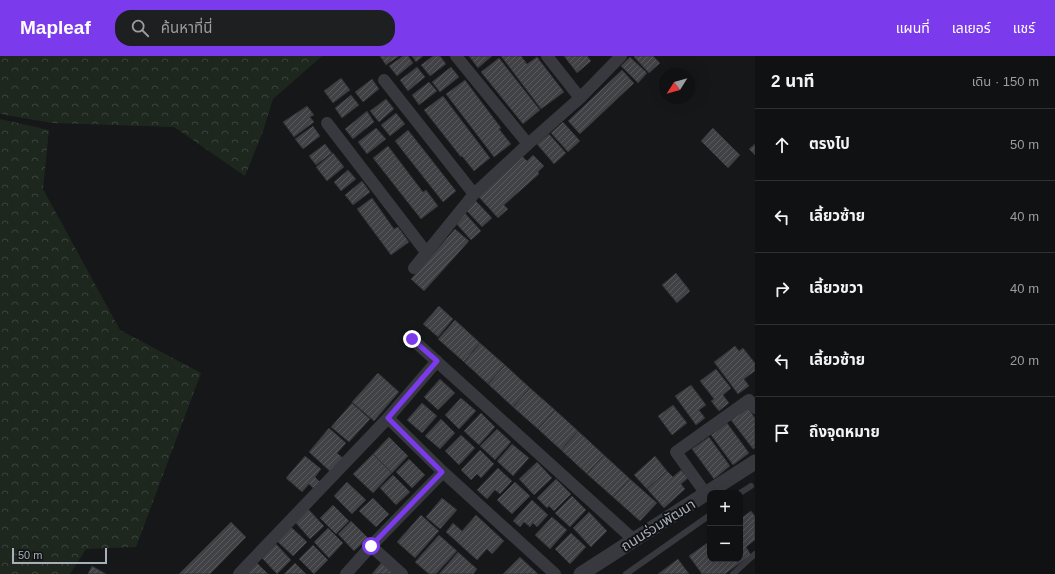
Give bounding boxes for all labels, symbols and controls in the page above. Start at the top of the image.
search box [115,10,395,46]
text: Mapleaf [20,17,91,38]
icon: search [129,17,151,39]
text: ค้นหาที่นี่ [161,19,212,36]
text: แผนที่ [896,20,930,36]
text: เลเยอร์ [952,20,991,36]
text: แชร์ [1013,20,1035,36]
north arrow [659,68,695,104]
text: 2 นาที [771,72,815,91]
text: เดิน · 150 m [972,74,1039,89]
icon: ahead [771,134,793,156]
text: ตรงไป [809,135,850,152]
text: 50 m [1010,137,1039,152]
icon: left [771,206,793,228]
text: เลี้ยวซ้าย [809,207,865,224]
text: 40 m [1010,209,1039,224]
icon: right [771,278,793,300]
text: เลี้ยวขวา [809,279,863,296]
text: 40 m [1010,281,1039,296]
route end [403,330,421,348]
icon: left [771,350,793,372]
text: เลี้ยวซ้าย [809,351,865,368]
text: 20 m [1010,353,1039,368]
icon: arrive [771,422,793,444]
text: ถึงจุดหมาย [809,423,880,440]
map controls [707,490,743,562]
button: + [707,490,743,526]
street label: ถนนร่วมพัฒนา [618,496,698,554]
button: − [707,526,743,562]
route start [362,537,380,555]
scale bar [12,546,107,565]
text: 50 m [18,549,42,561]

